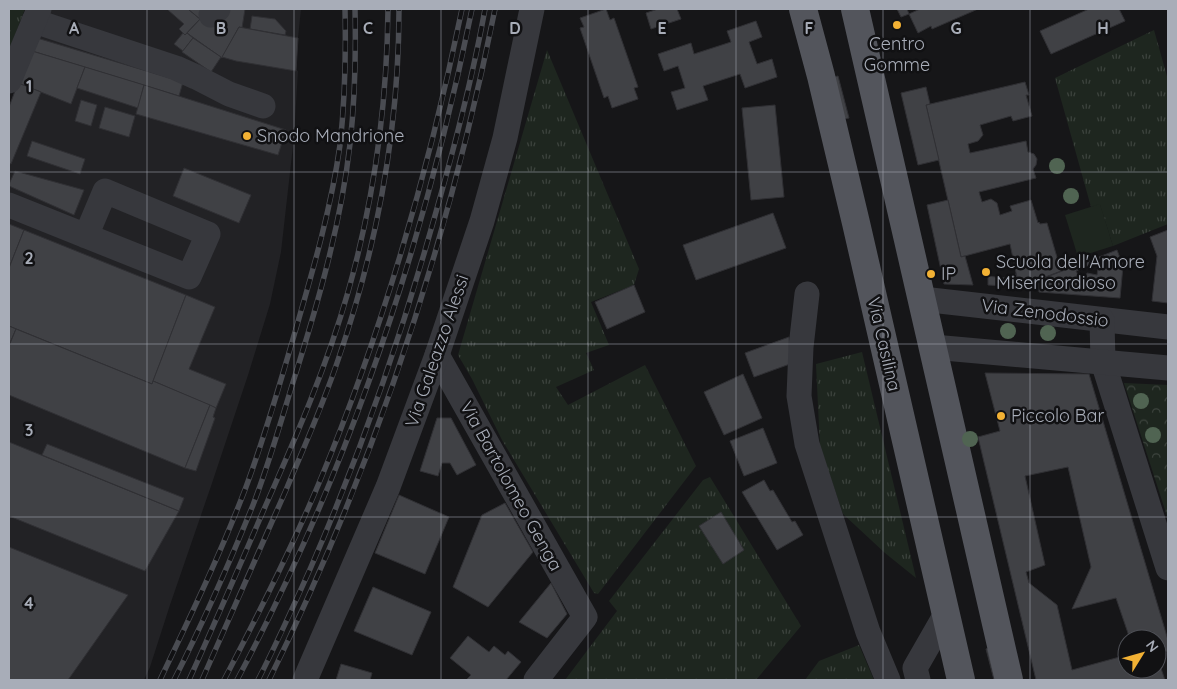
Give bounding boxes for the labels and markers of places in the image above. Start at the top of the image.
marker: Centro Gomme [891,19,903,31]
place label: Centro Gomme [864,32,930,76]
place label: Snodo Mandrione [257,124,404,147]
marker: Snodo Mandrione [241,130,253,142]
place label: Scuola dell'Amore Misericordioso [996,250,1145,294]
place label: IP [941,262,956,285]
marker: Scuola dell'Amore Misericordioso [980,266,992,278]
marker: IP [925,268,937,280]
place label: Piccolo Bar [1011,404,1104,427]
marker: Piccolo Bar [995,410,1007,422]

